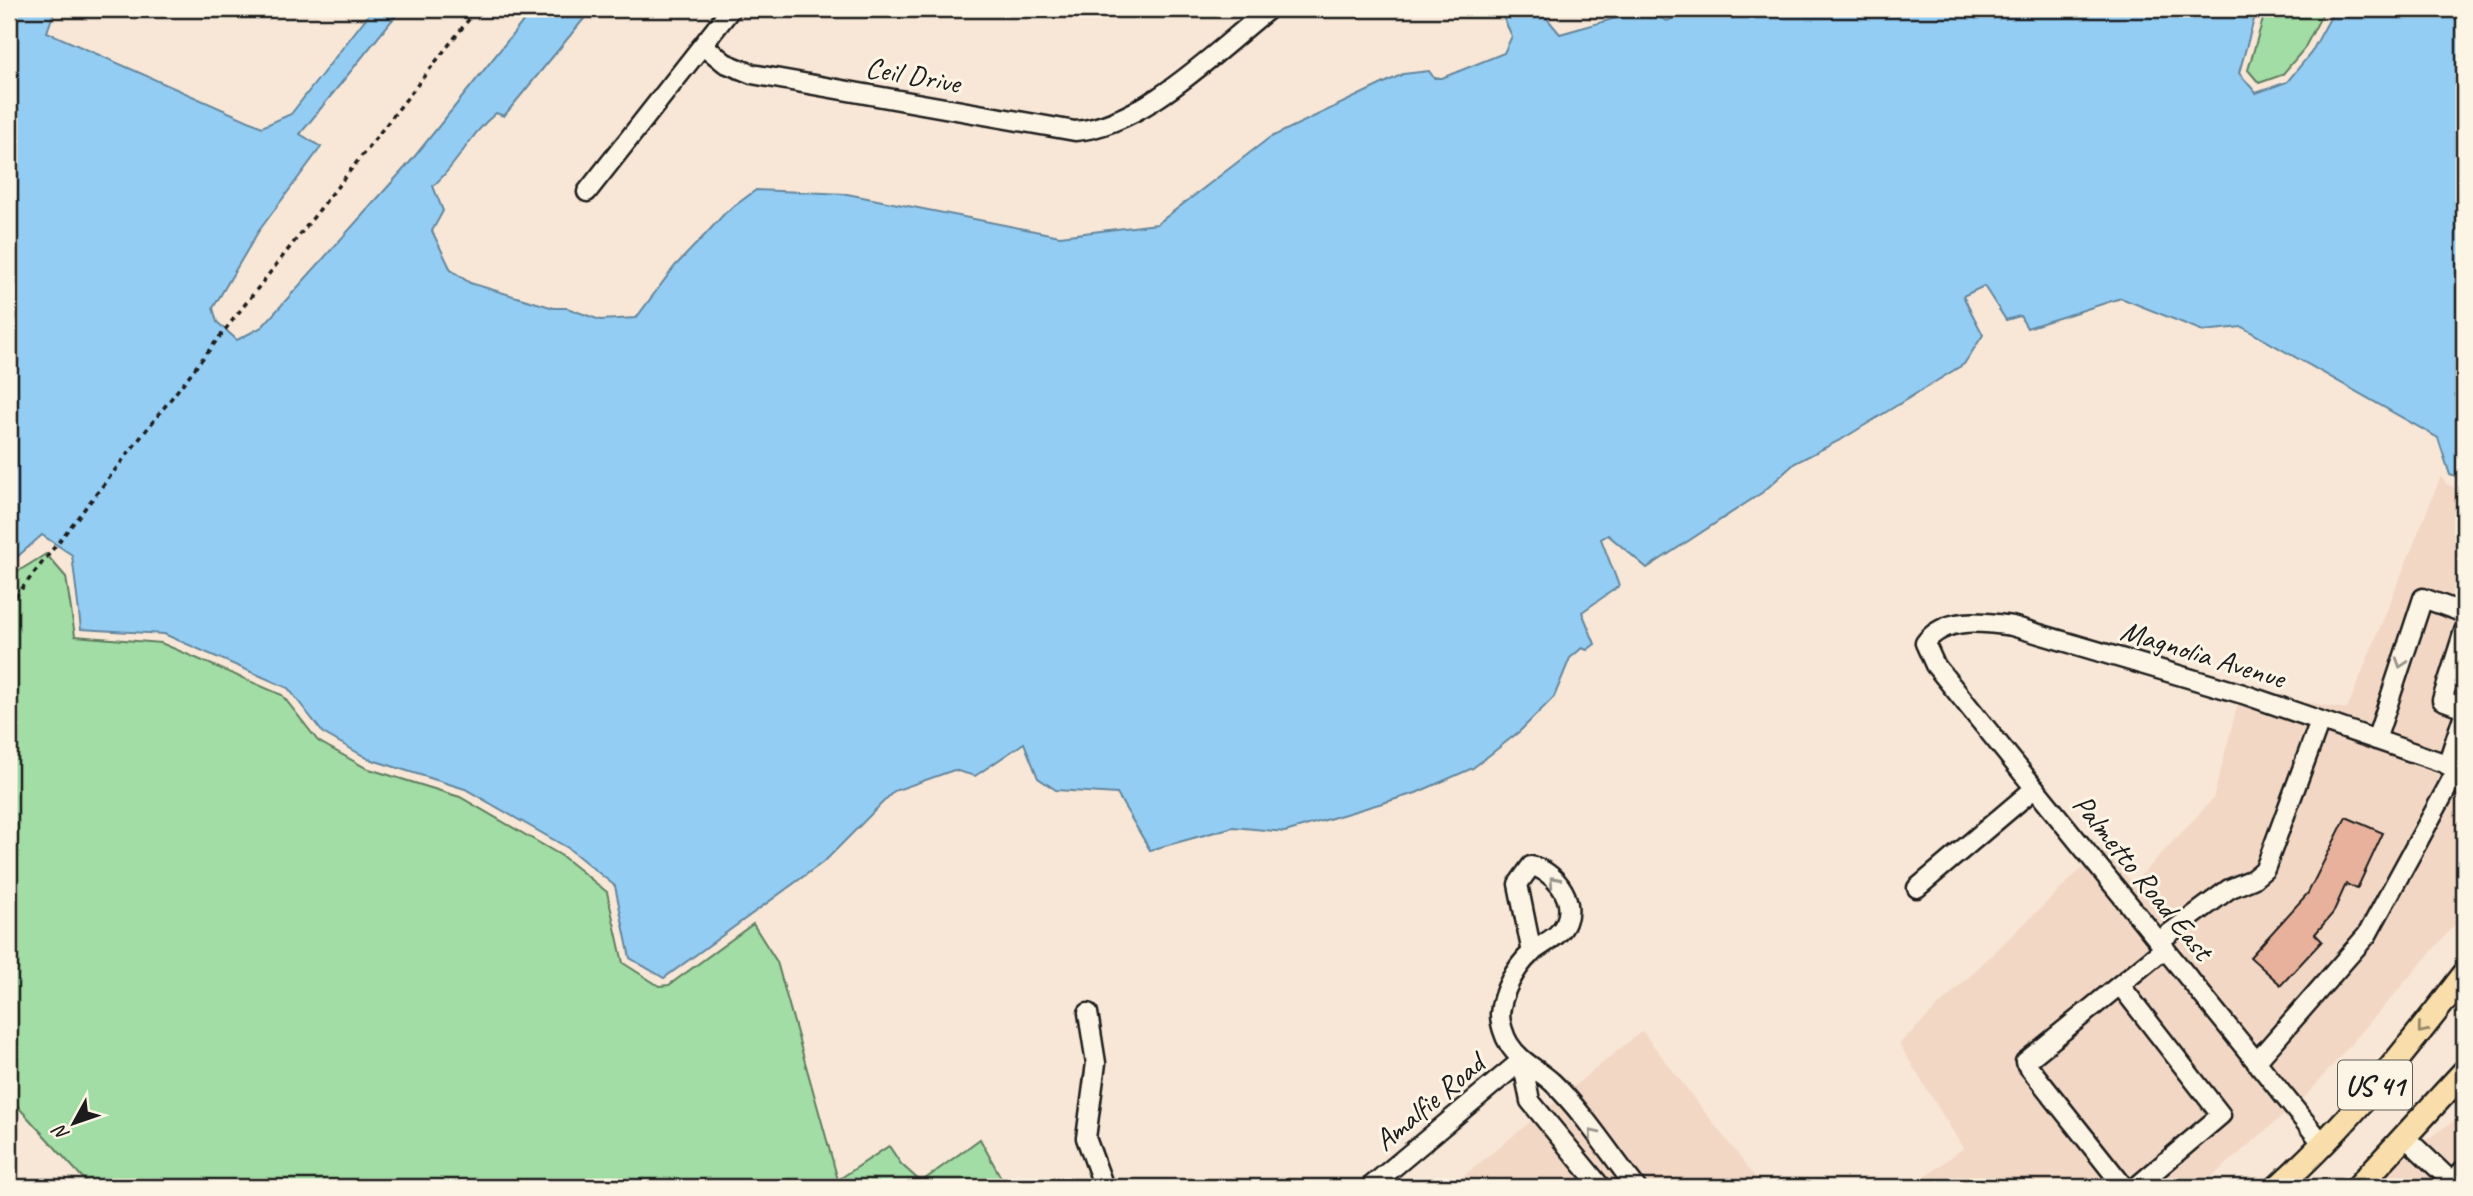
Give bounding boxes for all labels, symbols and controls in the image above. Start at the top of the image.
street label: Ceil Drive [863,48,965,102]
street label: Magnolia Avenue [2116,611,2292,698]
one-way arrow [2395,657,2410,669]
street label: Palmetto Road East [2065,786,2223,970]
one-way arrow [1550,876,1562,889]
one-way arrow [2418,1020,2430,1033]
street label: Amalfie Road [1366,1042,1495,1159]
road number: US 41 [2338,1060,2412,1110]
north arrow [38,1088,108,1158]
text: N [47,1119,75,1146]
one-way arrow [1589,1129,1602,1142]

